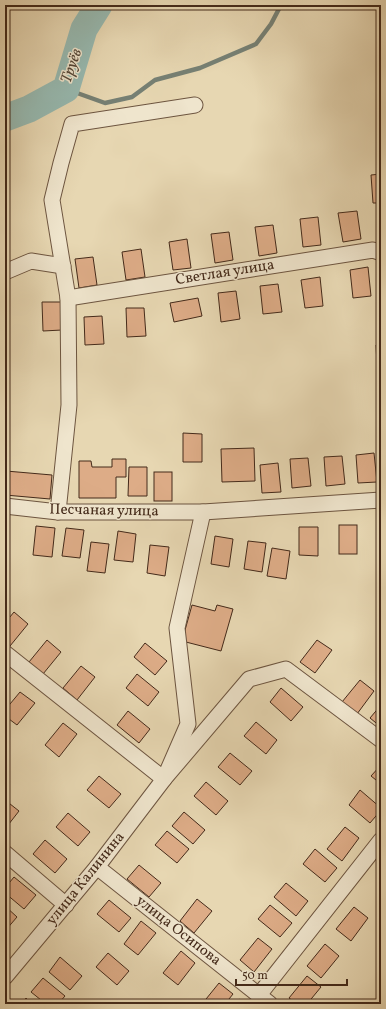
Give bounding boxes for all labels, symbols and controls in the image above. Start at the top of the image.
water label: Труёв [56,46,88,86]
street label: Светлая улица [174,255,276,291]
street label: Песчаная улица [49,500,159,522]
street label: улица Калинина [42,828,130,930]
street label: улица Осипова [131,891,225,971]
scale bar [236,961,347,987]
text: 50 m [242,968,268,984]

